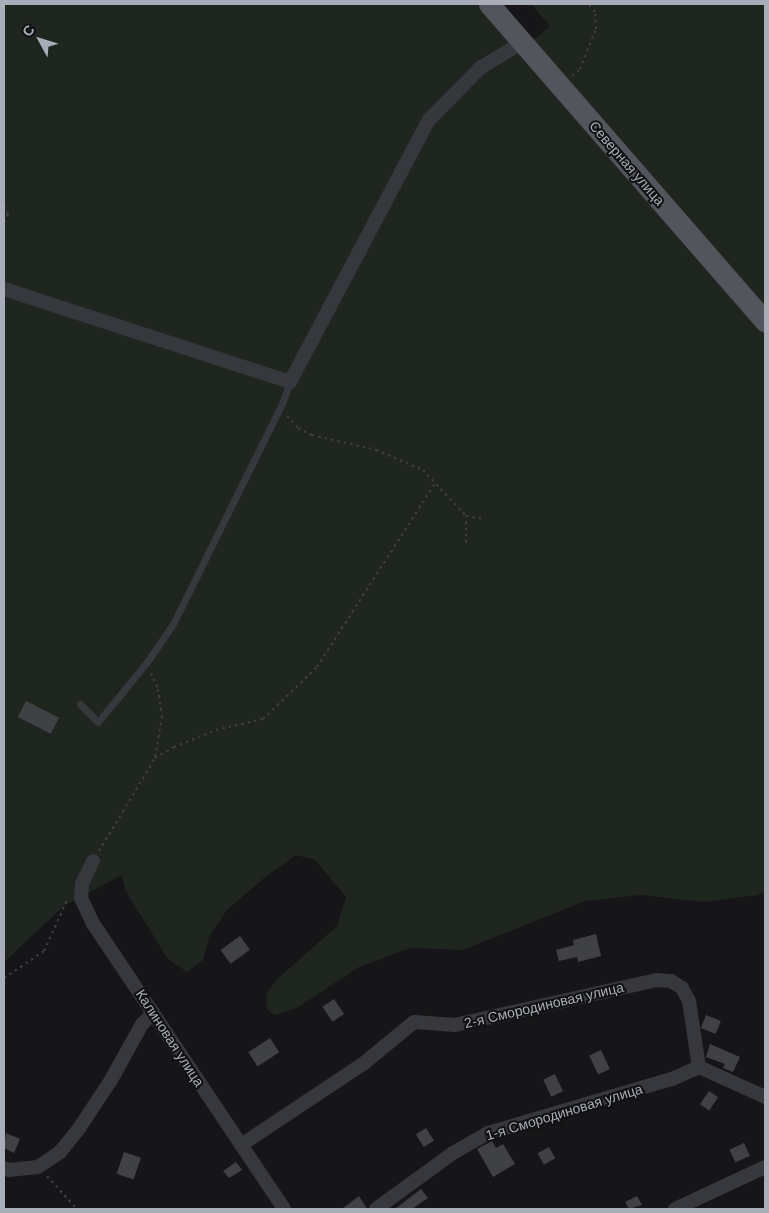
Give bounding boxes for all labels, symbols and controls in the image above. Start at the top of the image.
north arrow [15,15,65,65]
text: С [19,22,38,40]
street label: Северная улица [586,117,668,209]
street label: 2-я Смородиновая улица [463,978,625,1032]
street label: Калиновая улица [132,986,208,1090]
street label: 1-я Смородиновая улица [483,1080,645,1144]

